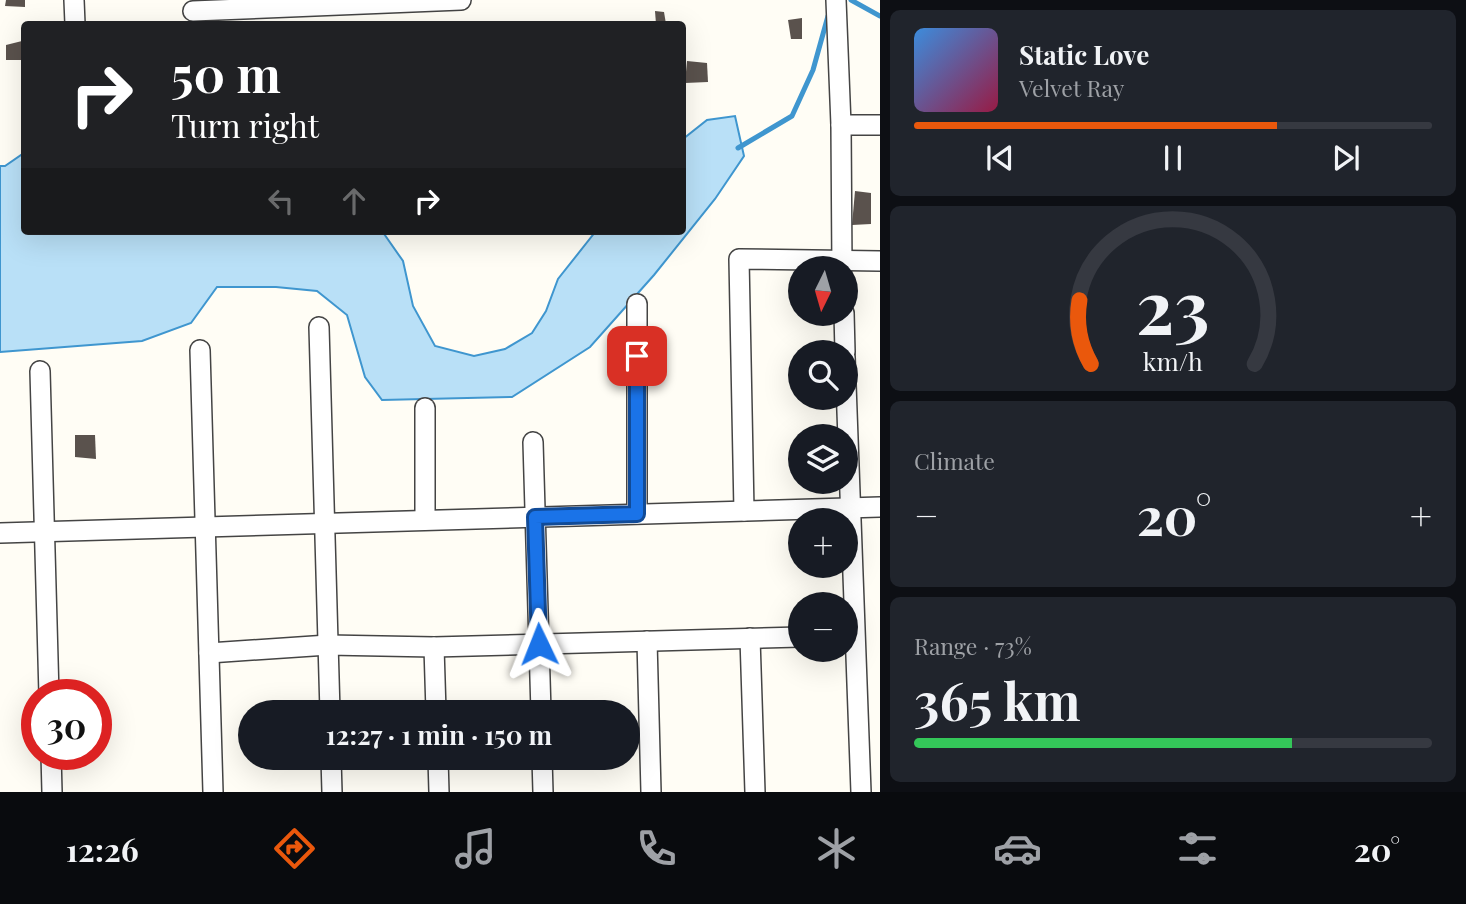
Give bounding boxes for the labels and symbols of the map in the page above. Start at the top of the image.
north arrow [788,256,858,326]
pin [607,326,667,386]
position arrow [502,607,576,681]
speed limit sign: 30 [21,679,112,770]

